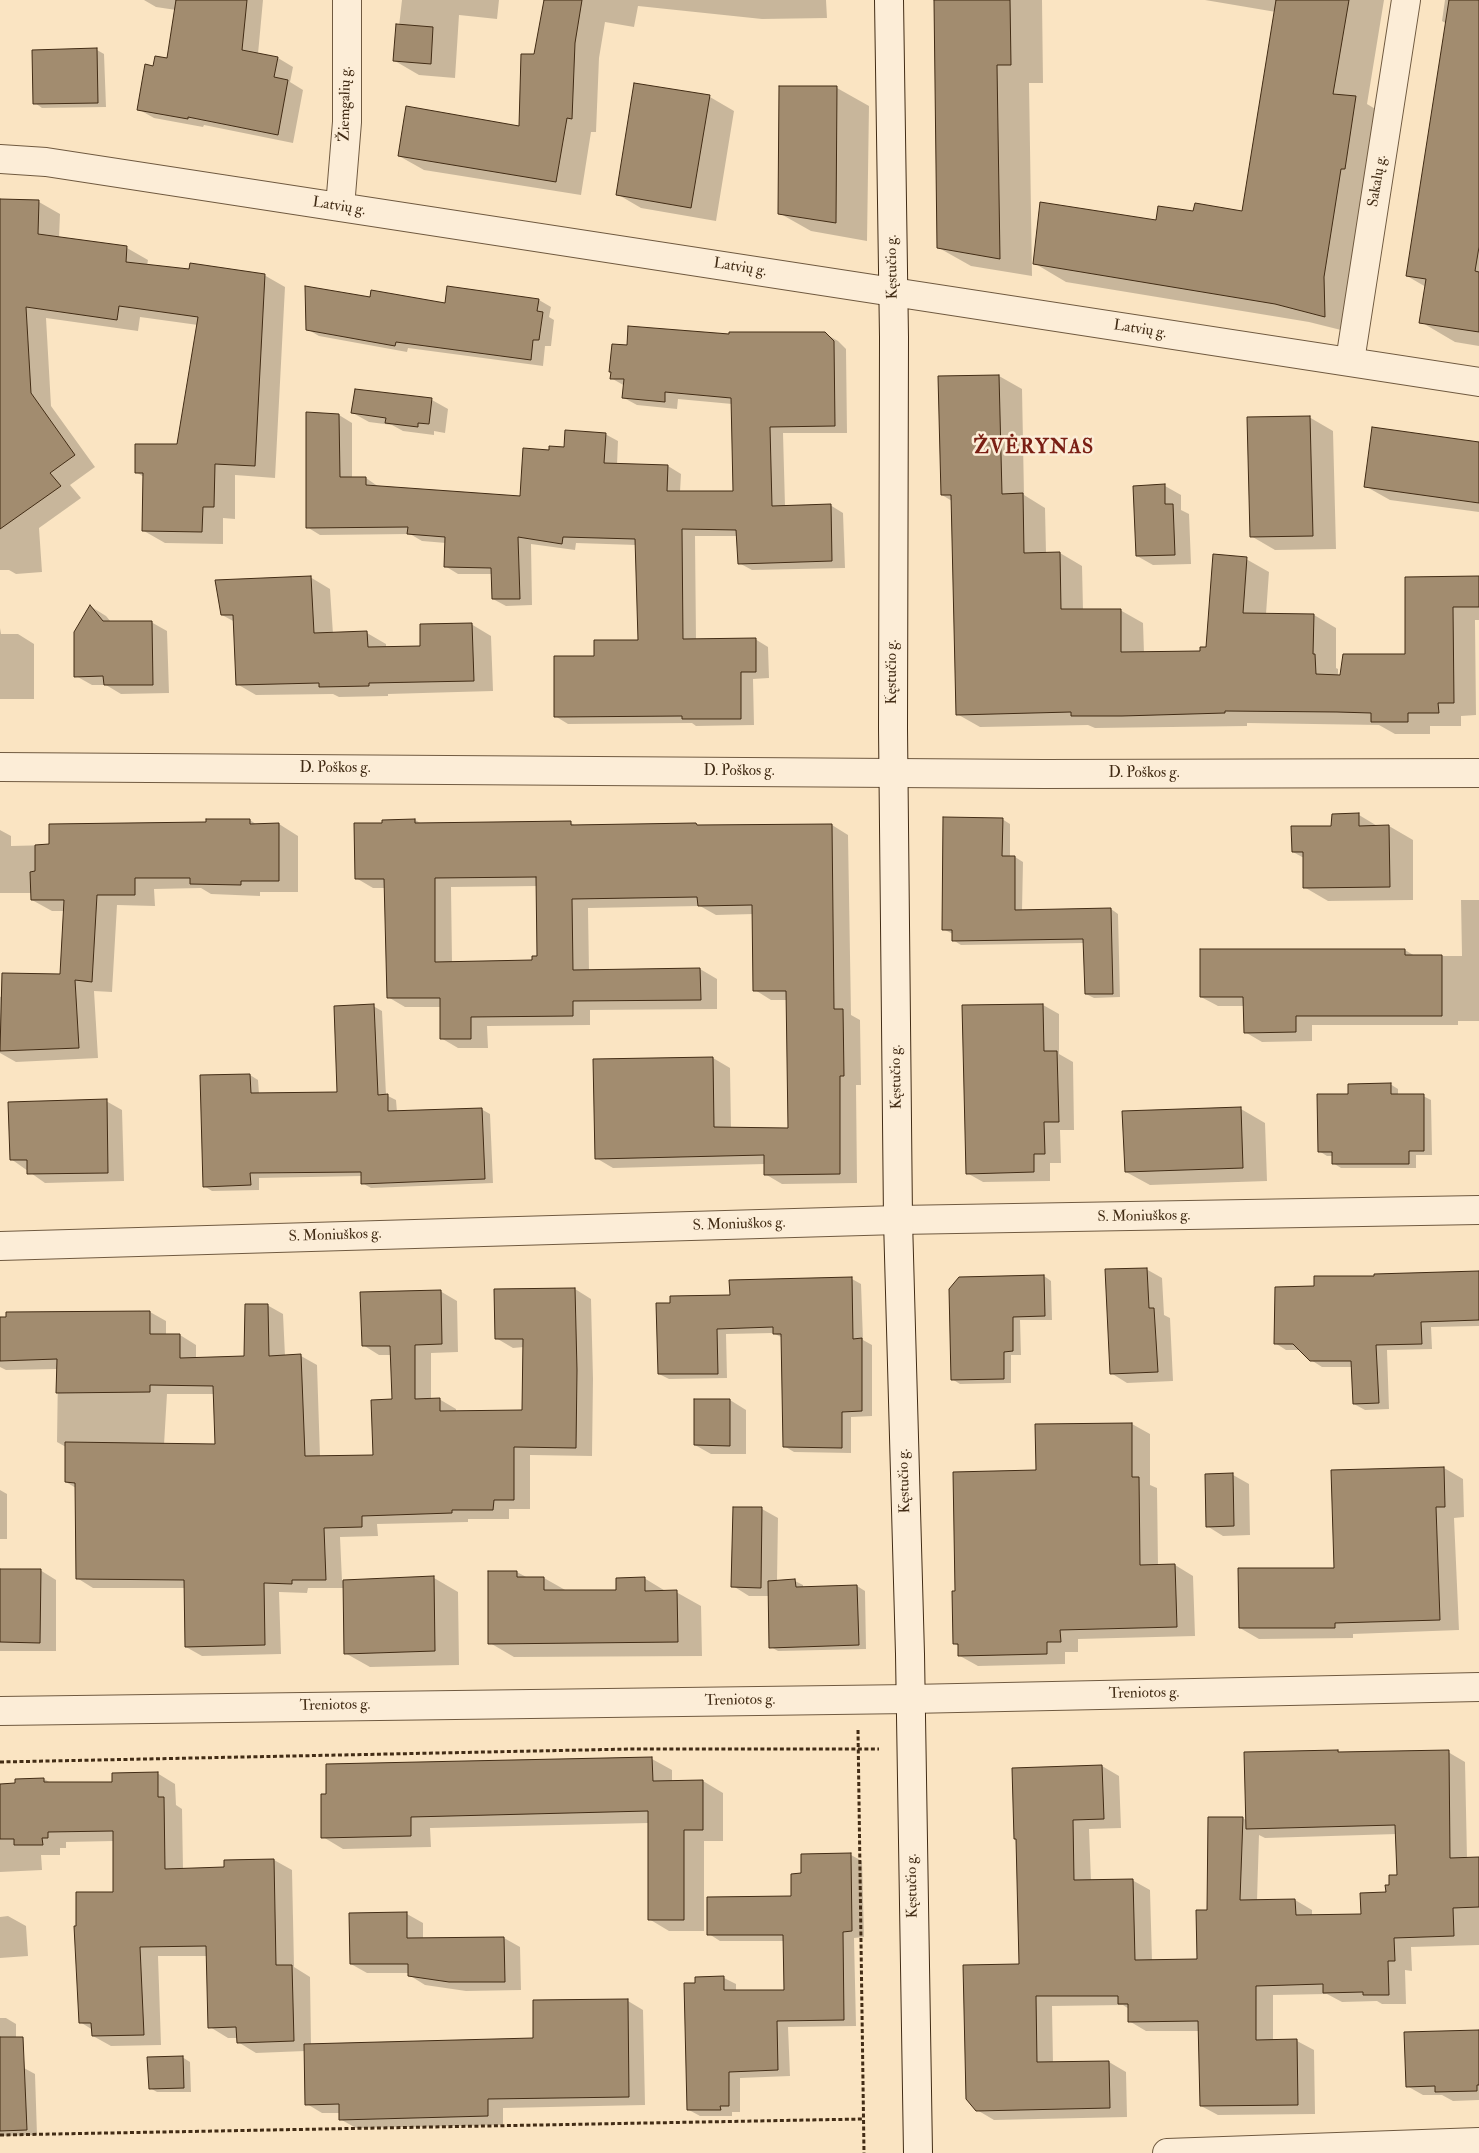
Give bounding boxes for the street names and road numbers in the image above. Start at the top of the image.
street label: Žiemgalių g. [336,66,356,142]
street label: Sakalų g. [1365,154,1391,208]
street label: Latvių g. [311,194,367,220]
street label: Kęstučio g. [883,234,903,300]
street label: Latvių g. [712,255,768,281]
street label: Latvių g. [1112,317,1168,343]
street label: Kęstučio g. [884,640,902,704]
street label: D. Poškos g. [299,760,371,778]
street label: D. Poškos g. [703,763,775,781]
street label: D. Poškos g. [1108,765,1180,783]
street label: Kęstučio g. [887,1044,907,1110]
street label: S. Moniuškos g. [1097,1207,1191,1227]
street label: S. Moniuškos g. [692,1214,786,1236]
street label: S. Moniuškos g. [288,1225,382,1247]
street label: Kęstučio g. [895,1448,915,1514]
street label: Treniotos g. [1108,1684,1180,1704]
street label: Treniotos g. [704,1691,776,1711]
street label: Treniotos g. [299,1696,371,1716]
street label: Kęstučio g. [903,1853,923,1919]

